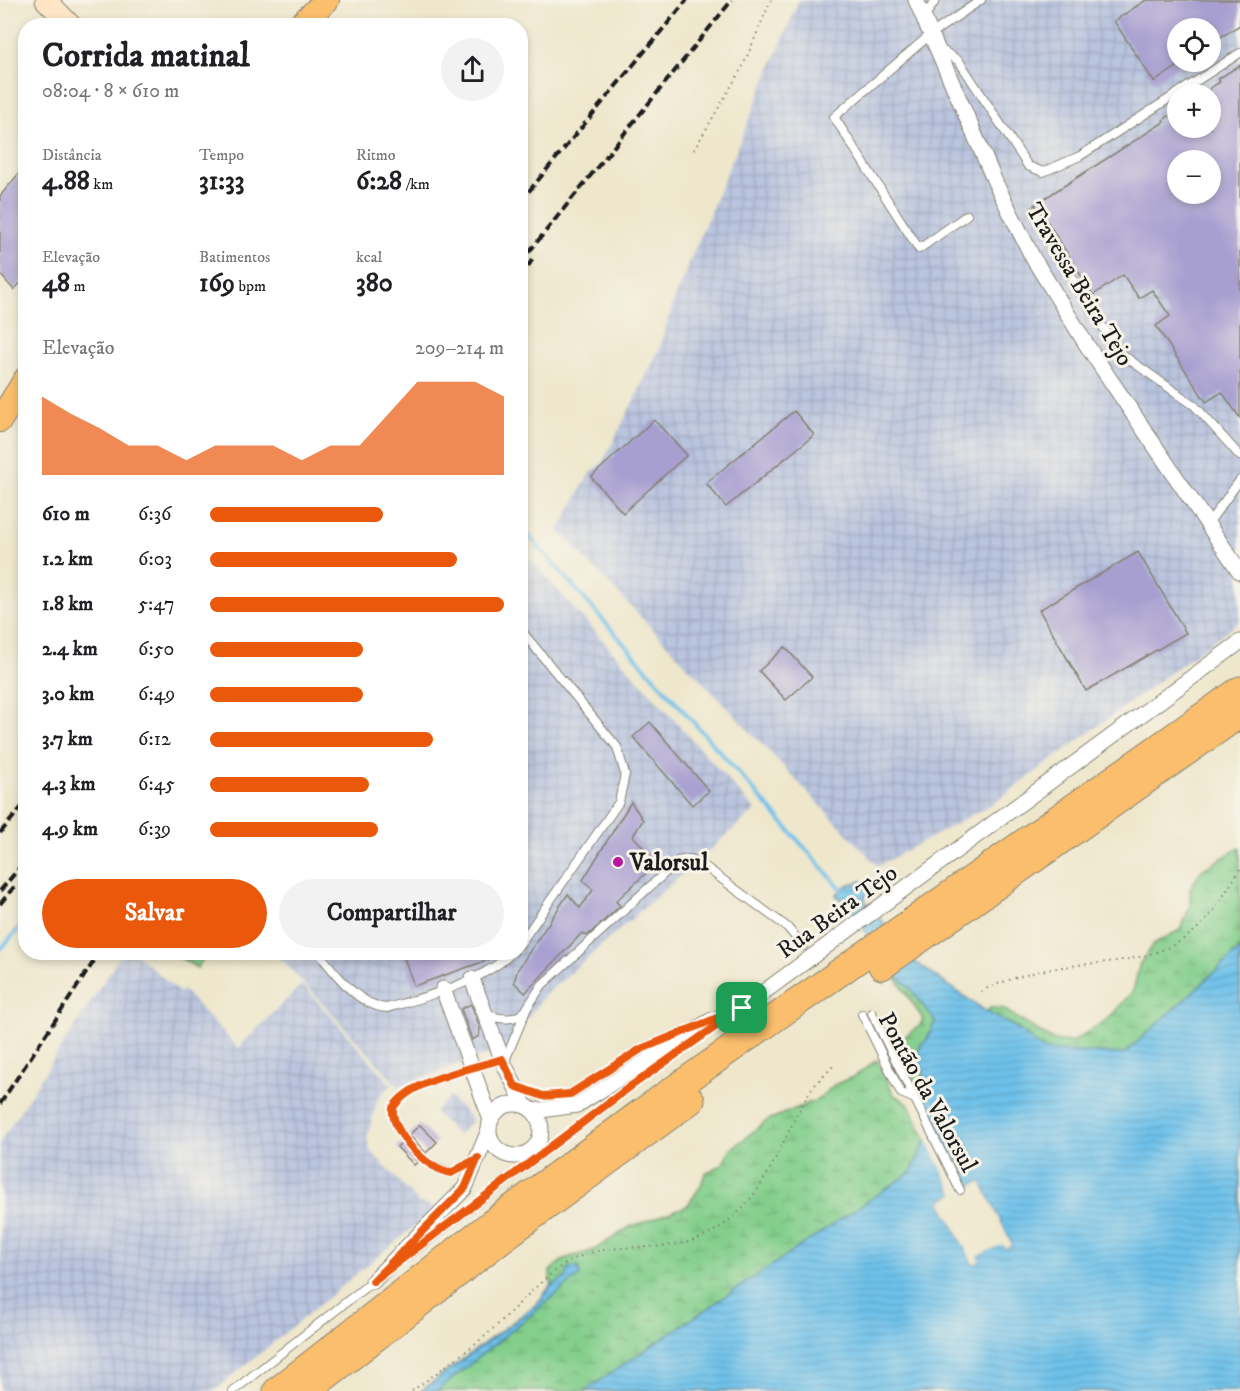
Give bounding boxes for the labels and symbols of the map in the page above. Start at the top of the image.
street label: Travessa Beira Tejo [1019,197,1140,372]
place label: Valorsul [629,848,709,878]
marker: Valorsul [611,855,625,869]
street label: Rua Beira Tejo [771,858,904,966]
pin [716,982,767,1033]
street label: Pontão da Valorsul [871,1007,984,1178]

